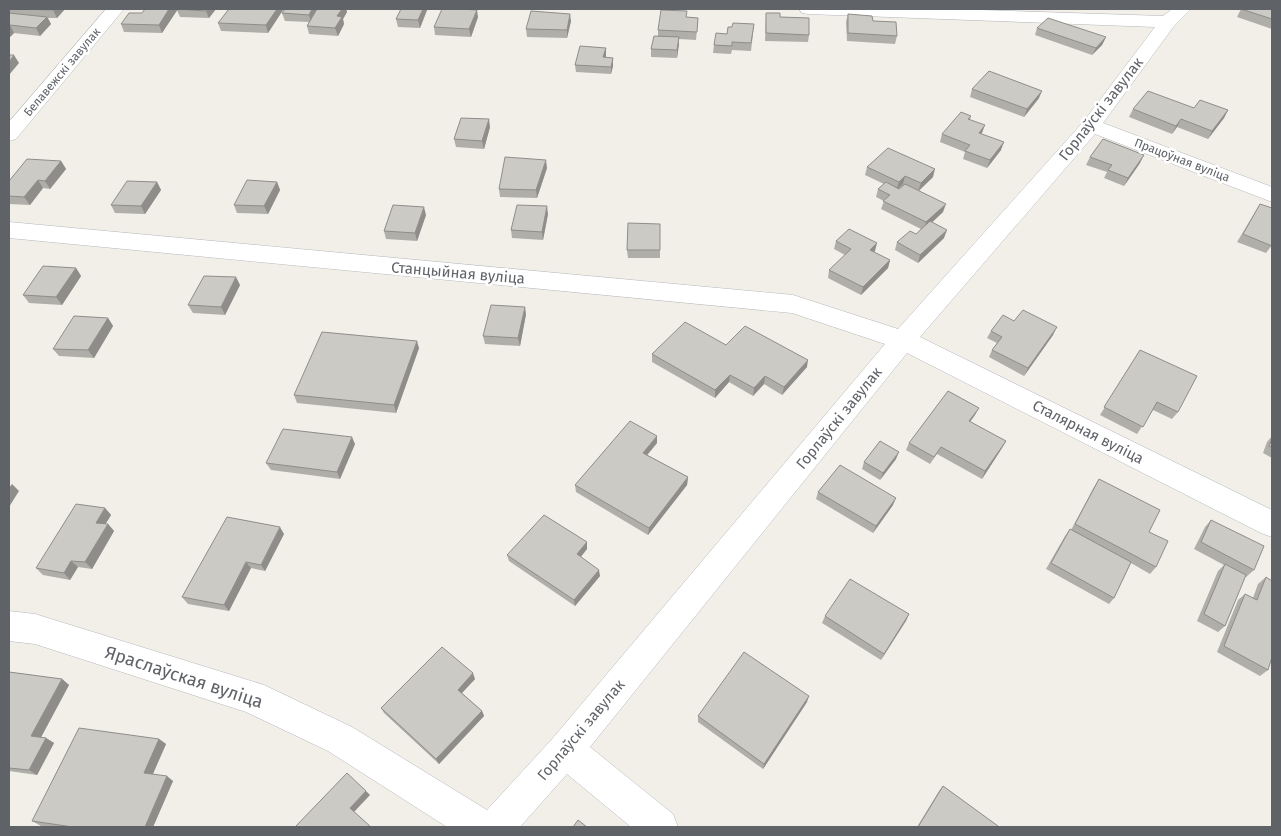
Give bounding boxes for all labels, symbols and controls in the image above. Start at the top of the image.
street label: Белавежскі завулак [21,24,104,119]
street label: Горлаўскі завулак [1055,54,1147,164]
street label: Працоўная вуліца [1132,135,1232,185]
street label: Станцыйная вуліца [390,258,526,288]
street label: Горлаўскі завулак [792,363,886,473]
street label: Сталярная вуліца [1029,396,1147,468]
street label: Яраслаўская вуліца [102,641,266,713]
street label: Горлаўскі завулак [534,676,629,784]

